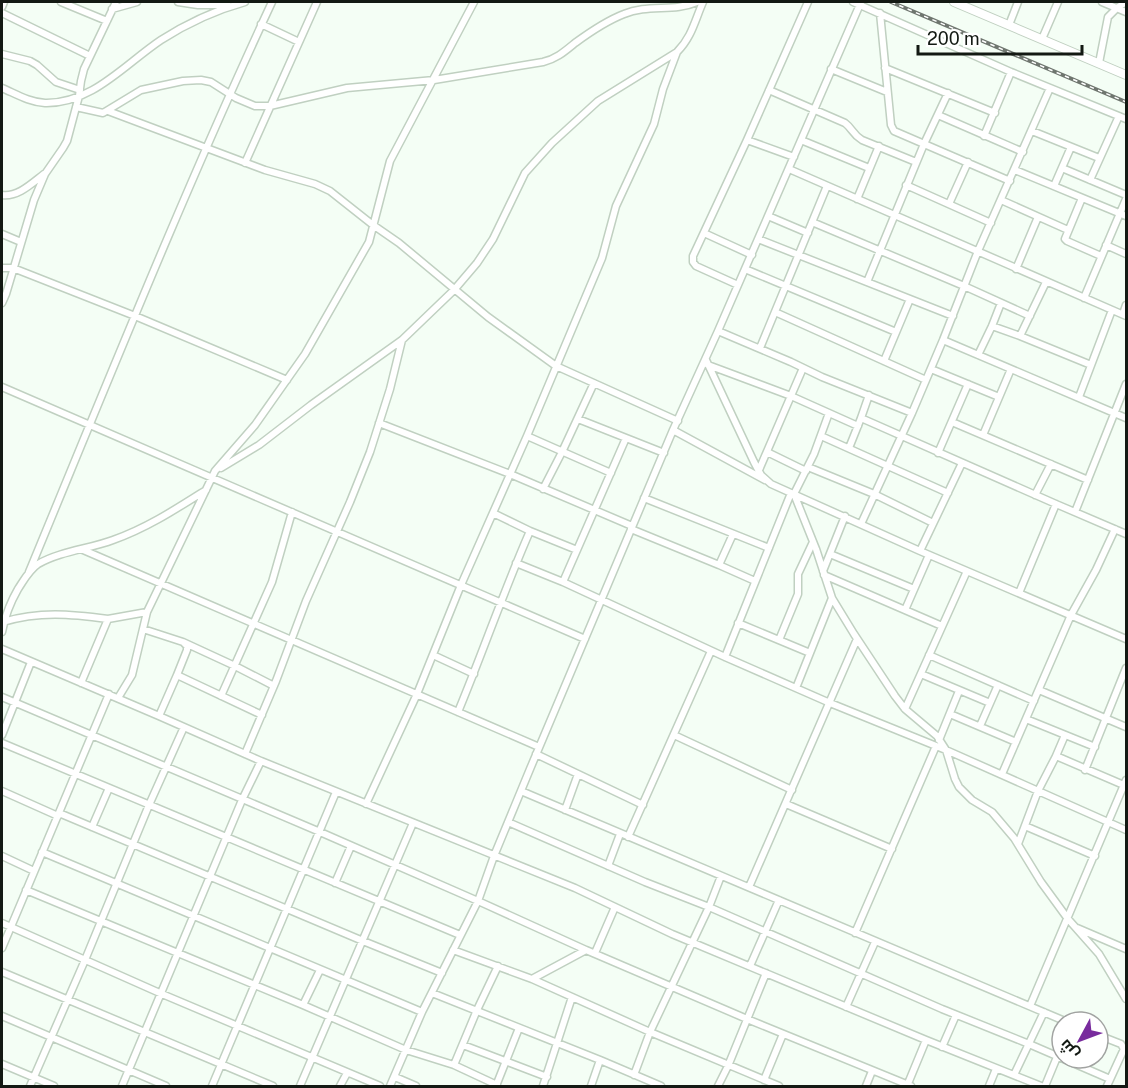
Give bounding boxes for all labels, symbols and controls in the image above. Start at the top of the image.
scale bar [918,18,1082,56]
text: 200 m [927,28,980,49]
north arrow [1050,1010,1110,1070]
text: ش [1055,1036,1083,1063]

